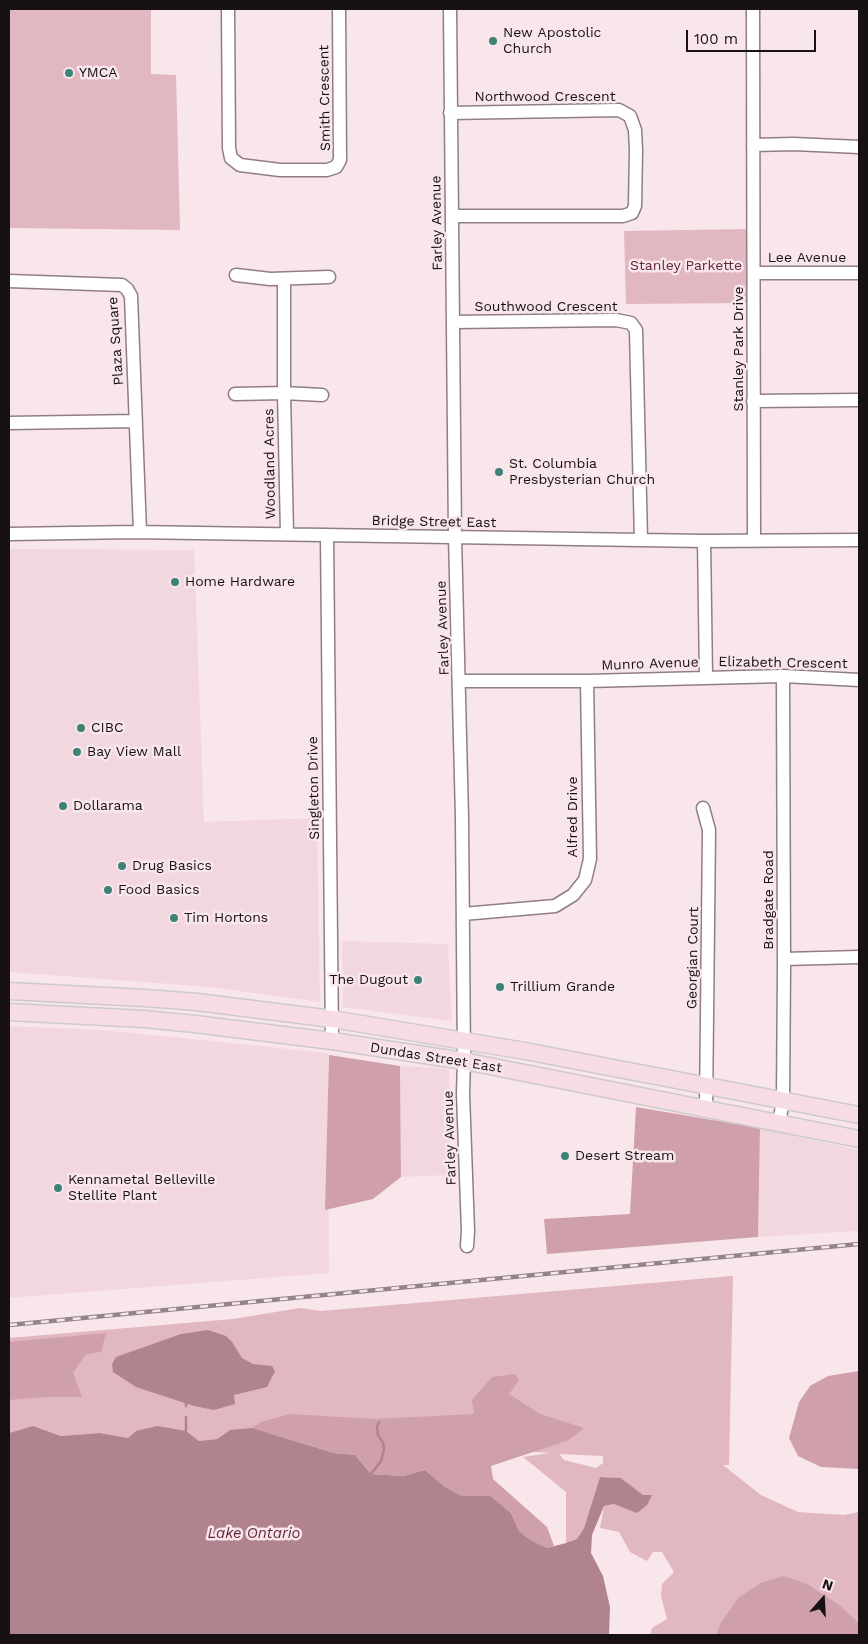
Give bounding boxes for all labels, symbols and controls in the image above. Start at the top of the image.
scale bar [688,20,818,52]
place label: New Apostolic Church [503,25,601,58]
text: 100 m [694,30,738,48]
marker: New Apostolic Church [487,35,499,47]
street label: Smith Crescent [316,45,334,151]
place label: YMCA [79,65,118,81]
marker: YMCA [63,67,75,79]
street label: Northwood Crescent [474,89,616,105]
street label: Farley Avenue [428,175,446,271]
street label: Lee Avenue [768,250,846,266]
park label: Stanley Parkette [630,258,742,274]
street label: Stanley Park Drive [731,286,747,412]
street label: Plaza Square [105,296,127,386]
street label: Southwood Crescent [474,299,618,315]
street label: Woodland Acres [261,408,279,520]
place label: St. Columbia Presbysterian Church [509,456,655,488]
marker: St. Columbia Presbysterian Church [493,466,505,478]
street label: Bridge Street East [372,513,496,531]
place label: Home Hardware [185,574,295,590]
marker: Home Hardware [169,576,181,588]
street label: Farley Avenue [433,580,453,676]
street label: Elizabeth Crescent [718,653,848,673]
street label: Munro Avenue [601,654,699,674]
place label: CIBC [91,720,123,736]
marker: CIBC [75,722,87,734]
street label: Singleton Drive [305,736,323,840]
place label: Bay View Mall [87,744,181,760]
marker: Bay View Mall [71,746,83,758]
street label: Alfred Drive [565,777,581,857]
place label: Dollarama [73,798,143,814]
marker: Dollarama [57,800,69,812]
street label: Bradgate Road [761,850,777,950]
place label: Drug Basics [132,858,212,874]
marker: Drug Basics [116,860,128,872]
place label: Food Basics [118,882,200,898]
marker: Food Basics [102,884,114,896]
street label: Georgian Court [684,907,702,1009]
place label: Tim Hortons [184,910,268,926]
marker: Tim Hortons [168,912,180,924]
place label: The Dugout [329,972,408,988]
marker: The Dugout [412,974,424,986]
place label: Trillium Grande [510,979,615,995]
marker: Trillium Grande [494,981,506,993]
street label: Dundas Street East [369,1039,503,1077]
street label: Farley Avenue [440,1090,460,1186]
place label: Desert Stream [575,1148,674,1164]
marker: Desert Stream [559,1150,571,1162]
place label: Kennametal Belleville Stellite Plant [68,1172,215,1204]
marker: Kennametal Belleville Stellite Plant [52,1182,64,1194]
water label: Lake Ontario [207,1525,301,1543]
north arrow [798,1574,848,1624]
text: N [820,1576,835,1594]

